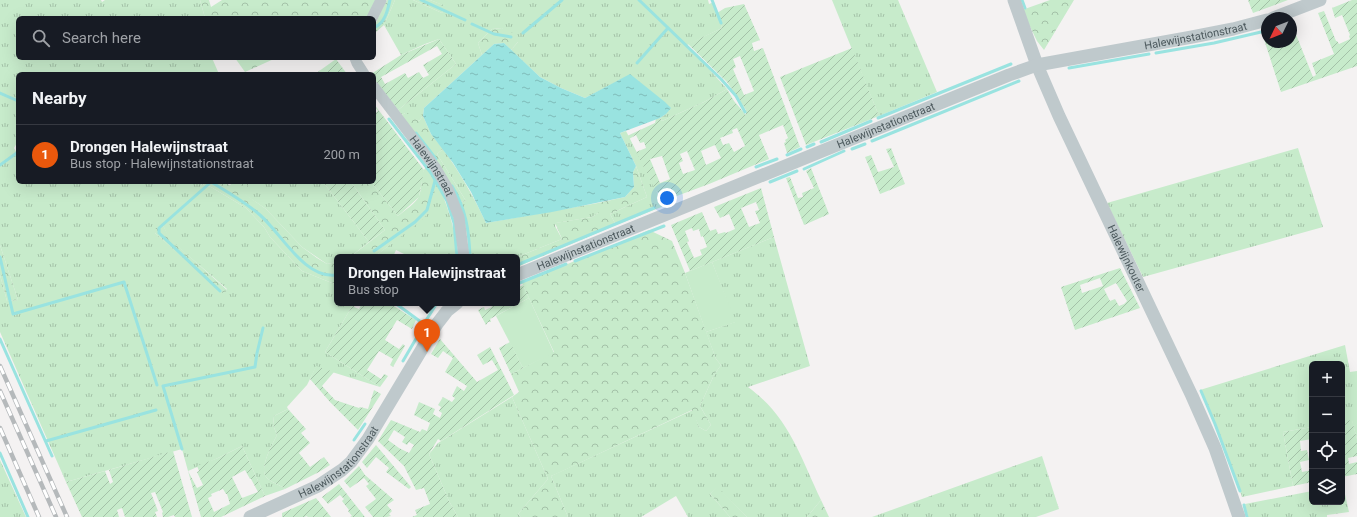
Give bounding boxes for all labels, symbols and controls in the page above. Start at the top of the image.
north arrow [1261,12,1297,48]
search box [16,16,376,60]
street label: Halewijnstationstraat [1143,19,1249,52]
icon: search [30,27,52,49]
text: Search here [62,29,141,47]
text: Nearby [32,88,87,108]
street label: Halewijnstationstraat [835,99,937,151]
street label: Halewijnstraat [407,133,457,198]
text: Drongen Halewijnstraat [70,138,228,156]
text: 1 [41,147,49,162]
text: 200 m [323,147,360,162]
text: Bus stop · Halewijnstationstraat [70,156,254,171]
your location [657,188,677,208]
street label: Halewijnstationstraat [535,221,637,273]
street label: Halewijnkouter [1105,222,1148,294]
popup [334,254,520,306]
text: Drongen Halewijnstraat [348,264,506,282]
text: Bus stop [348,282,399,297]
pin: 1 [414,319,440,352]
map controls [1309,361,1345,505]
button: + [1309,361,1345,397]
button: − [1309,397,1345,433]
street label: Halewijnstationstraat [296,423,381,501]
button: locate [1309,433,1345,469]
button: layers [1309,469,1345,505]

